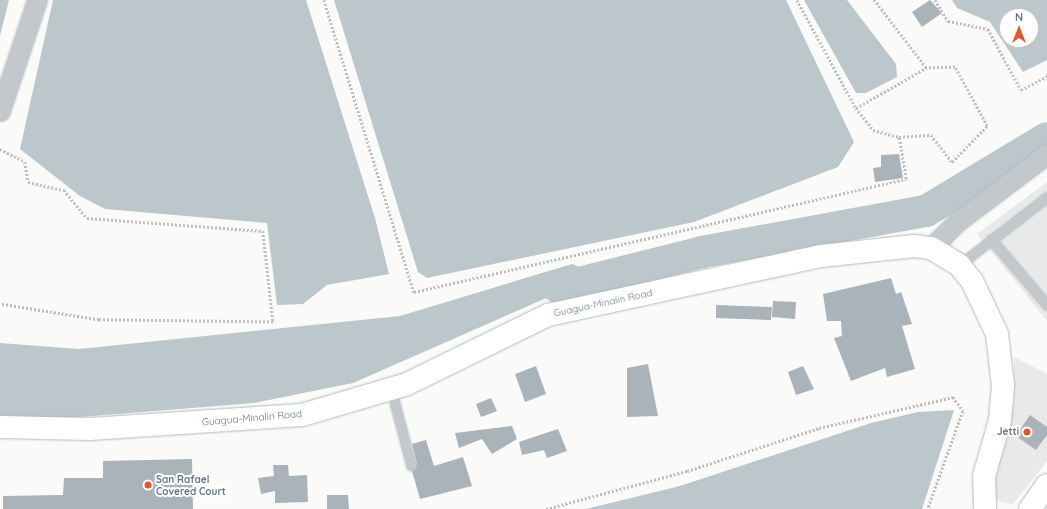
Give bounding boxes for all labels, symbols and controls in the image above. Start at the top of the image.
north arrow [999,8,1039,48]
text: N [1015,10,1023,24]
street label: Guagua-Minalin Road [553,287,653,319]
street label: Guagua-Minalin Road [201,408,303,428]
place label: Jetti [997,426,1019,438]
marker: Jetti [1022,427,1032,437]
place label: San Rafael Covered Court [156,473,226,496]
marker: San Rafael Covered Court [143,480,153,490]

